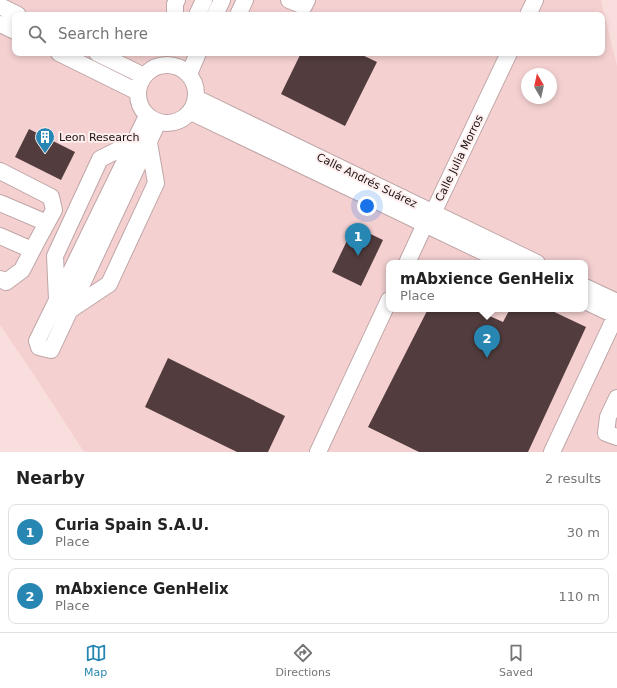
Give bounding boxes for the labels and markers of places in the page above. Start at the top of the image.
building icon: Leon Research [34,126,56,154]
place label: Leon Research [59,131,139,144]
pin: 1 [345,223,371,256]
pin: 2 [474,325,500,358]

